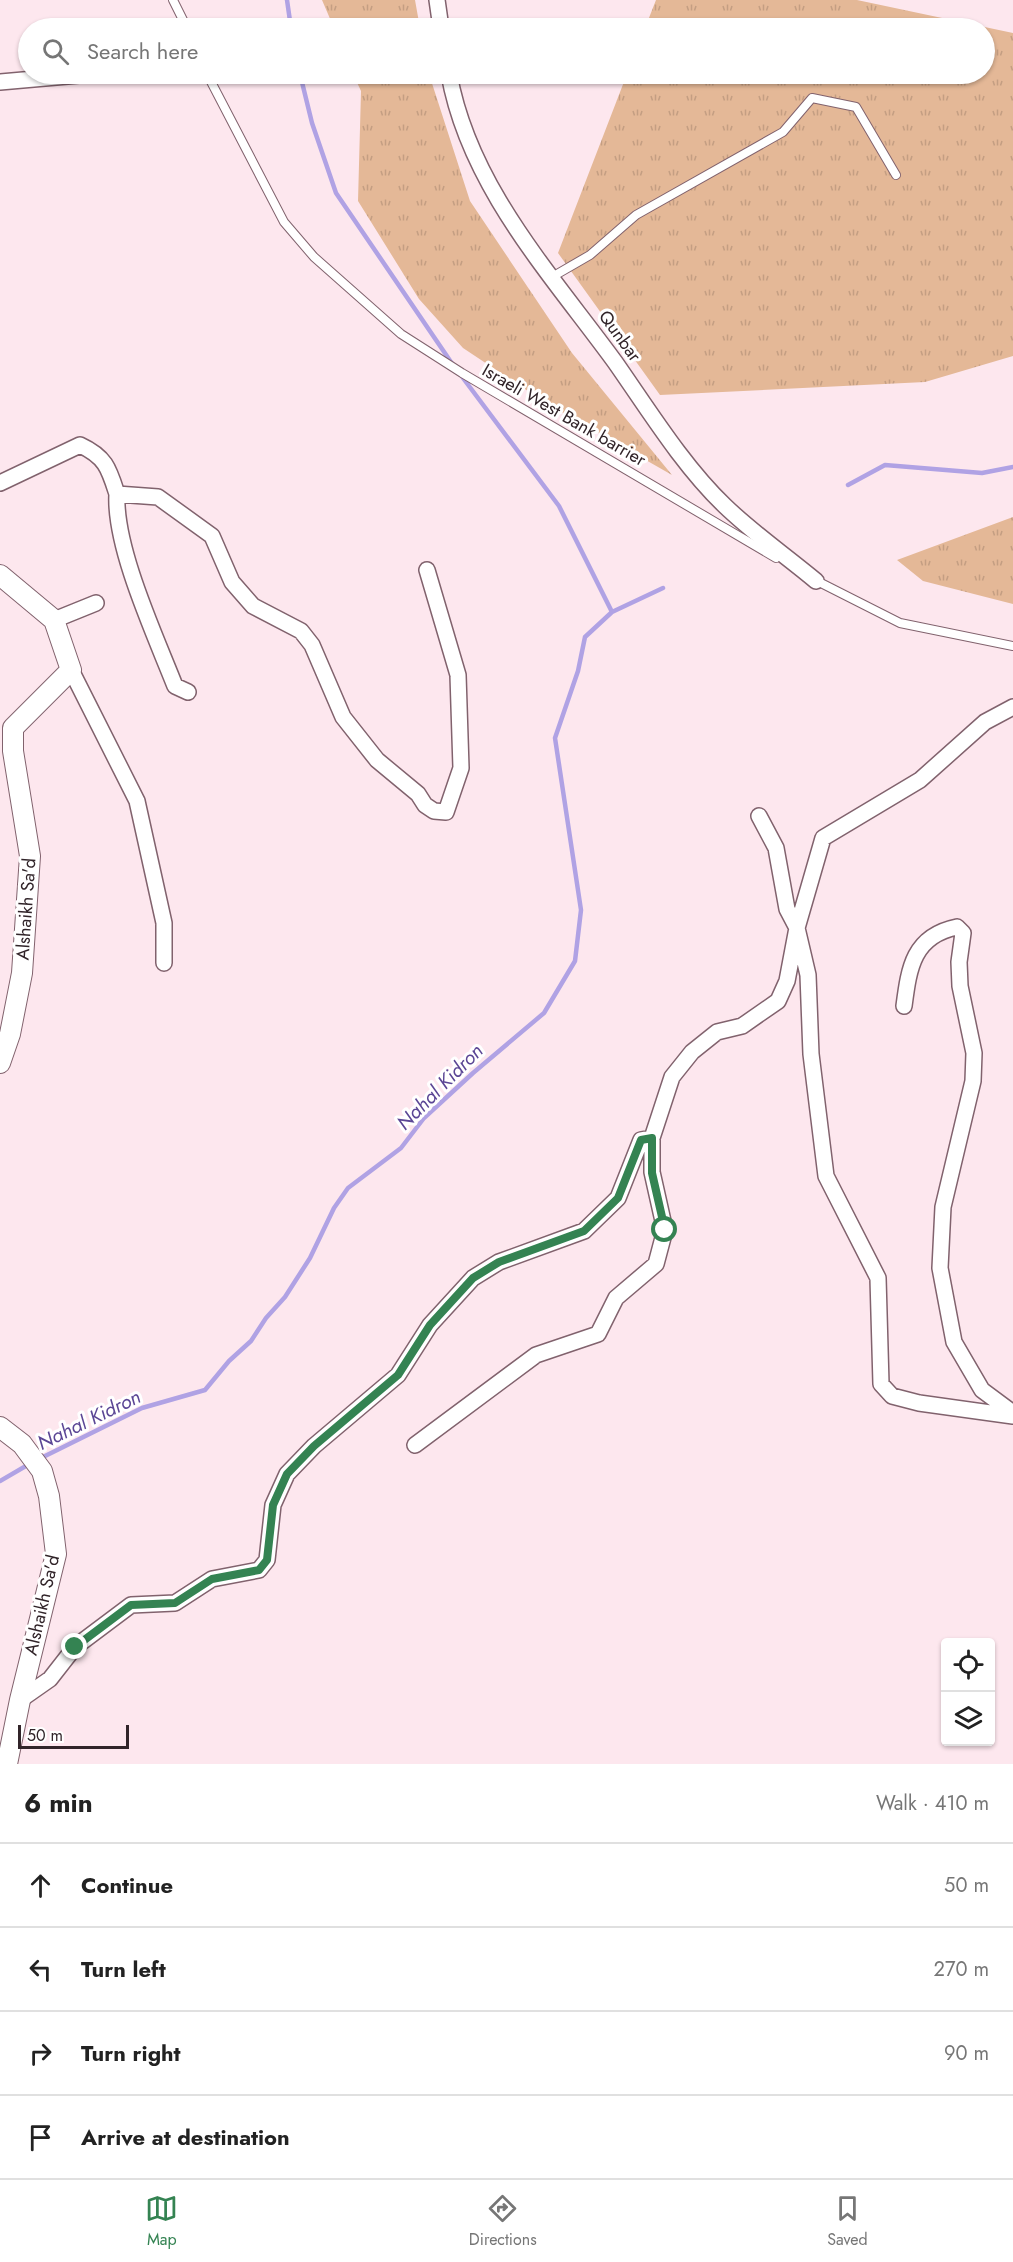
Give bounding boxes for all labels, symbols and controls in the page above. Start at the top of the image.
search box [18,18,995,84]
icon: search [39,35,72,68]
text: Search here [87,35,198,67]
street label: Qunbar [592,305,648,368]
street label: Israeli West Bank barrier [477,357,652,473]
street label: Alshaikh Sa'd [9,857,43,961]
water label: Nahal Kidron [390,1037,490,1137]
route start [651,1216,677,1242]
water label: Nahal Kidron [32,1382,146,1458]
street label: Alshaikh Sa'd [18,1552,66,1658]
route end [61,1633,87,1659]
map controls [941,1638,995,1746]
button: locate [941,1638,995,1692]
button: layers [941,1692,995,1746]
scale bar [18,1722,129,1750]
text: 50 m [27,1724,63,1747]
text: 6 min [24,1784,93,1822]
text: Walk · 410 m [876,1789,989,1818]
icon: ahead [24,1869,57,1902]
text: Continue [81,1869,173,1901]
text: 50 m [944,1871,989,1900]
icon: left [24,1953,57,1986]
text: Turn left [81,1953,166,1985]
text: 270 m [934,1955,989,1984]
icon: right [24,2037,57,2070]
text: Turn right [81,2037,181,2069]
text: 90 m [944,2039,989,2068]
icon: arrive [24,2121,57,2154]
text: Arrive at destination [81,2121,290,2153]
tab: Map [145,2192,178,2251]
tab: Directions [469,2192,537,2251]
tab: Saved [827,2192,868,2251]

